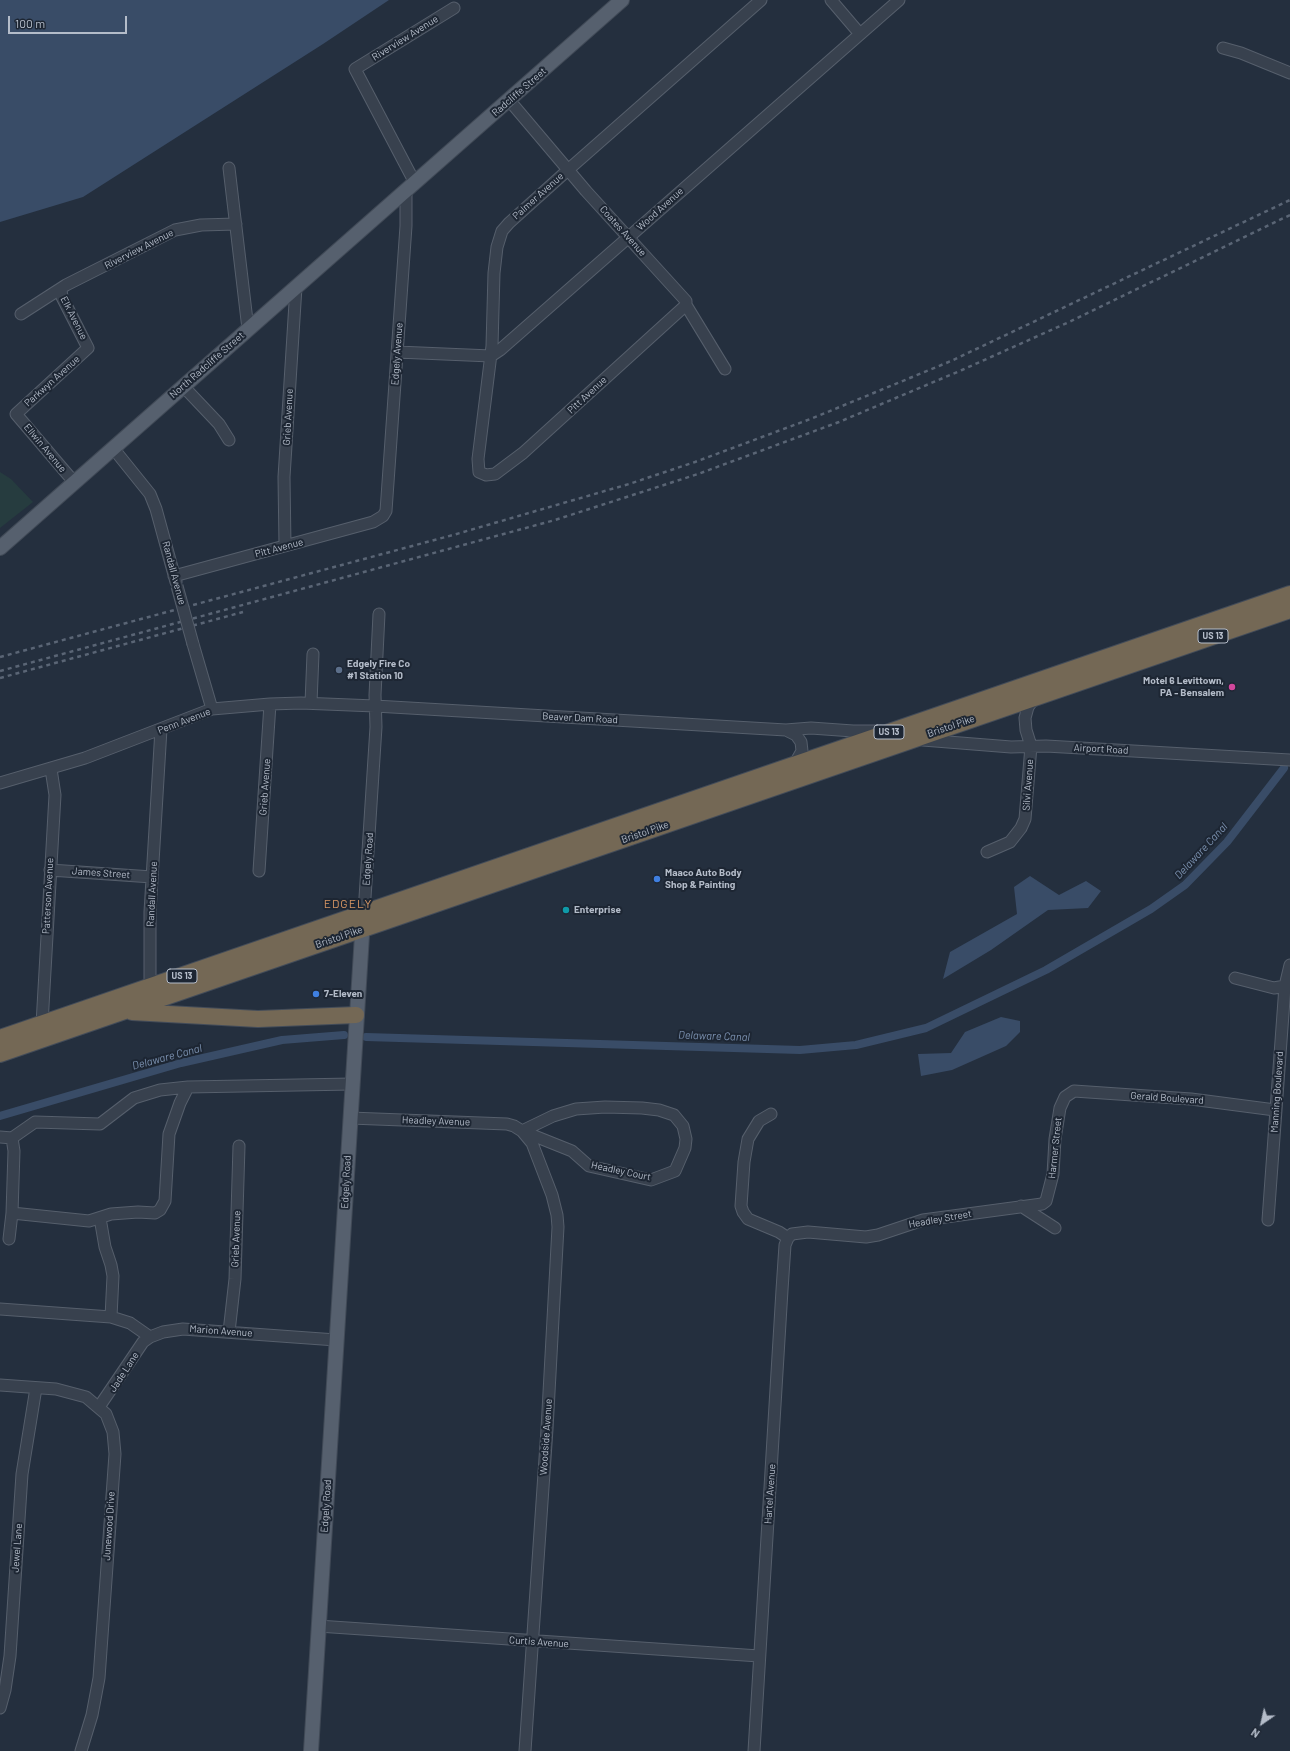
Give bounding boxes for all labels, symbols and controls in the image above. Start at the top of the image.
scale bar [10,8,129,34]
street label: Riverview Avenue [370,13,440,63]
text: 100 m [15,16,45,30]
street label: Radcliffe Street [489,65,549,119]
street label: Palmer Avenue [510,170,566,222]
street label: Wood Avenue [634,185,686,233]
street label: Coates Avenue [597,203,649,259]
street label: Riverview Avenue [102,226,176,272]
street label: Elk Avenue [58,294,90,342]
street label: Edgely Avenue [389,322,405,386]
street label: North Radcliffe Street [167,329,247,401]
street label: Parkwyn Avenue [22,353,82,409]
street label: Pitt Avenue [565,374,609,416]
street label: Grieb Avenue [281,388,295,446]
street label: Ellwin Avenue [21,421,69,475]
street label: Pitt Avenue [254,536,304,560]
street label: Randall Avenue [160,540,188,606]
road number: US 13 [1198,629,1228,643]
place label: Edgely Fire Co #1 Station 10 [347,658,410,682]
marker: Edgely Fire Co #1 Station 10 [334,665,344,675]
place label: Motel 6 Levittown, PA - Bensalem [1143,675,1224,698]
marker: Motel 6 Levittown, PA - Bensalem [1227,682,1237,692]
street label: Penn Avenue [156,705,212,737]
street label: Beaver Dam Road [542,710,618,726]
street label: Bristol Pike [926,712,976,740]
road number: US 13 [874,725,904,739]
street label: Airport Road [1073,742,1129,756]
street label: Grieb Avenue [257,758,273,816]
street label: Silvi Avenue [1020,759,1036,811]
street label: Bristol Pike [620,818,670,846]
water label: Delaware Canal [1172,820,1230,882]
street label: Edgely Road [360,832,376,886]
street label: Patterson Avenue [40,858,56,934]
street label: Randall Avenue [144,861,160,927]
street label: James Street [71,865,131,881]
place label: Maaco Auto Body Shop & Painting [665,867,742,890]
marker: Maaco Auto Body Shop & Painting [652,874,662,884]
district label: EDGELY [324,897,372,911]
place label: Enterprise [574,904,621,916]
marker: Enterprise [561,905,571,915]
street label: Bristol Pike [314,923,364,951]
road number: US 13 [167,969,197,983]
place label: 7-Eleven [324,988,362,1000]
marker: 7-Eleven [311,989,321,999]
water label: Delaware Canal [678,1028,750,1044]
water label: Delaware Canal [131,1041,203,1073]
street label: Manning Boulevard [1268,1051,1286,1133]
street label: Gerald Boulevard [1130,1089,1204,1107]
street label: Headley Avenue [402,1114,470,1128]
street label: Harmer Street [1046,1117,1064,1179]
street label: Edgely Road [339,1155,353,1209]
street label: Headley Court [590,1159,652,1183]
street label: Headley Street [908,1208,972,1230]
street label: Grieb Avenue [229,1210,243,1268]
street label: Marion Avenue [189,1323,253,1339]
street label: Jade Lane [107,1350,141,1394]
street label: Woodside Avenue [537,1398,555,1476]
street label: Hartel Avenue [762,1463,778,1525]
street label: Edgely Road [318,1479,334,1533]
street label: Junewood Drive [101,1491,117,1561]
street label: Jewel Lane [9,1523,25,1573]
street label: Curtis Avenue [509,1634,569,1650]
north arrow [1242,1703,1282,1743]
text: N [1248,1726,1262,1741]

